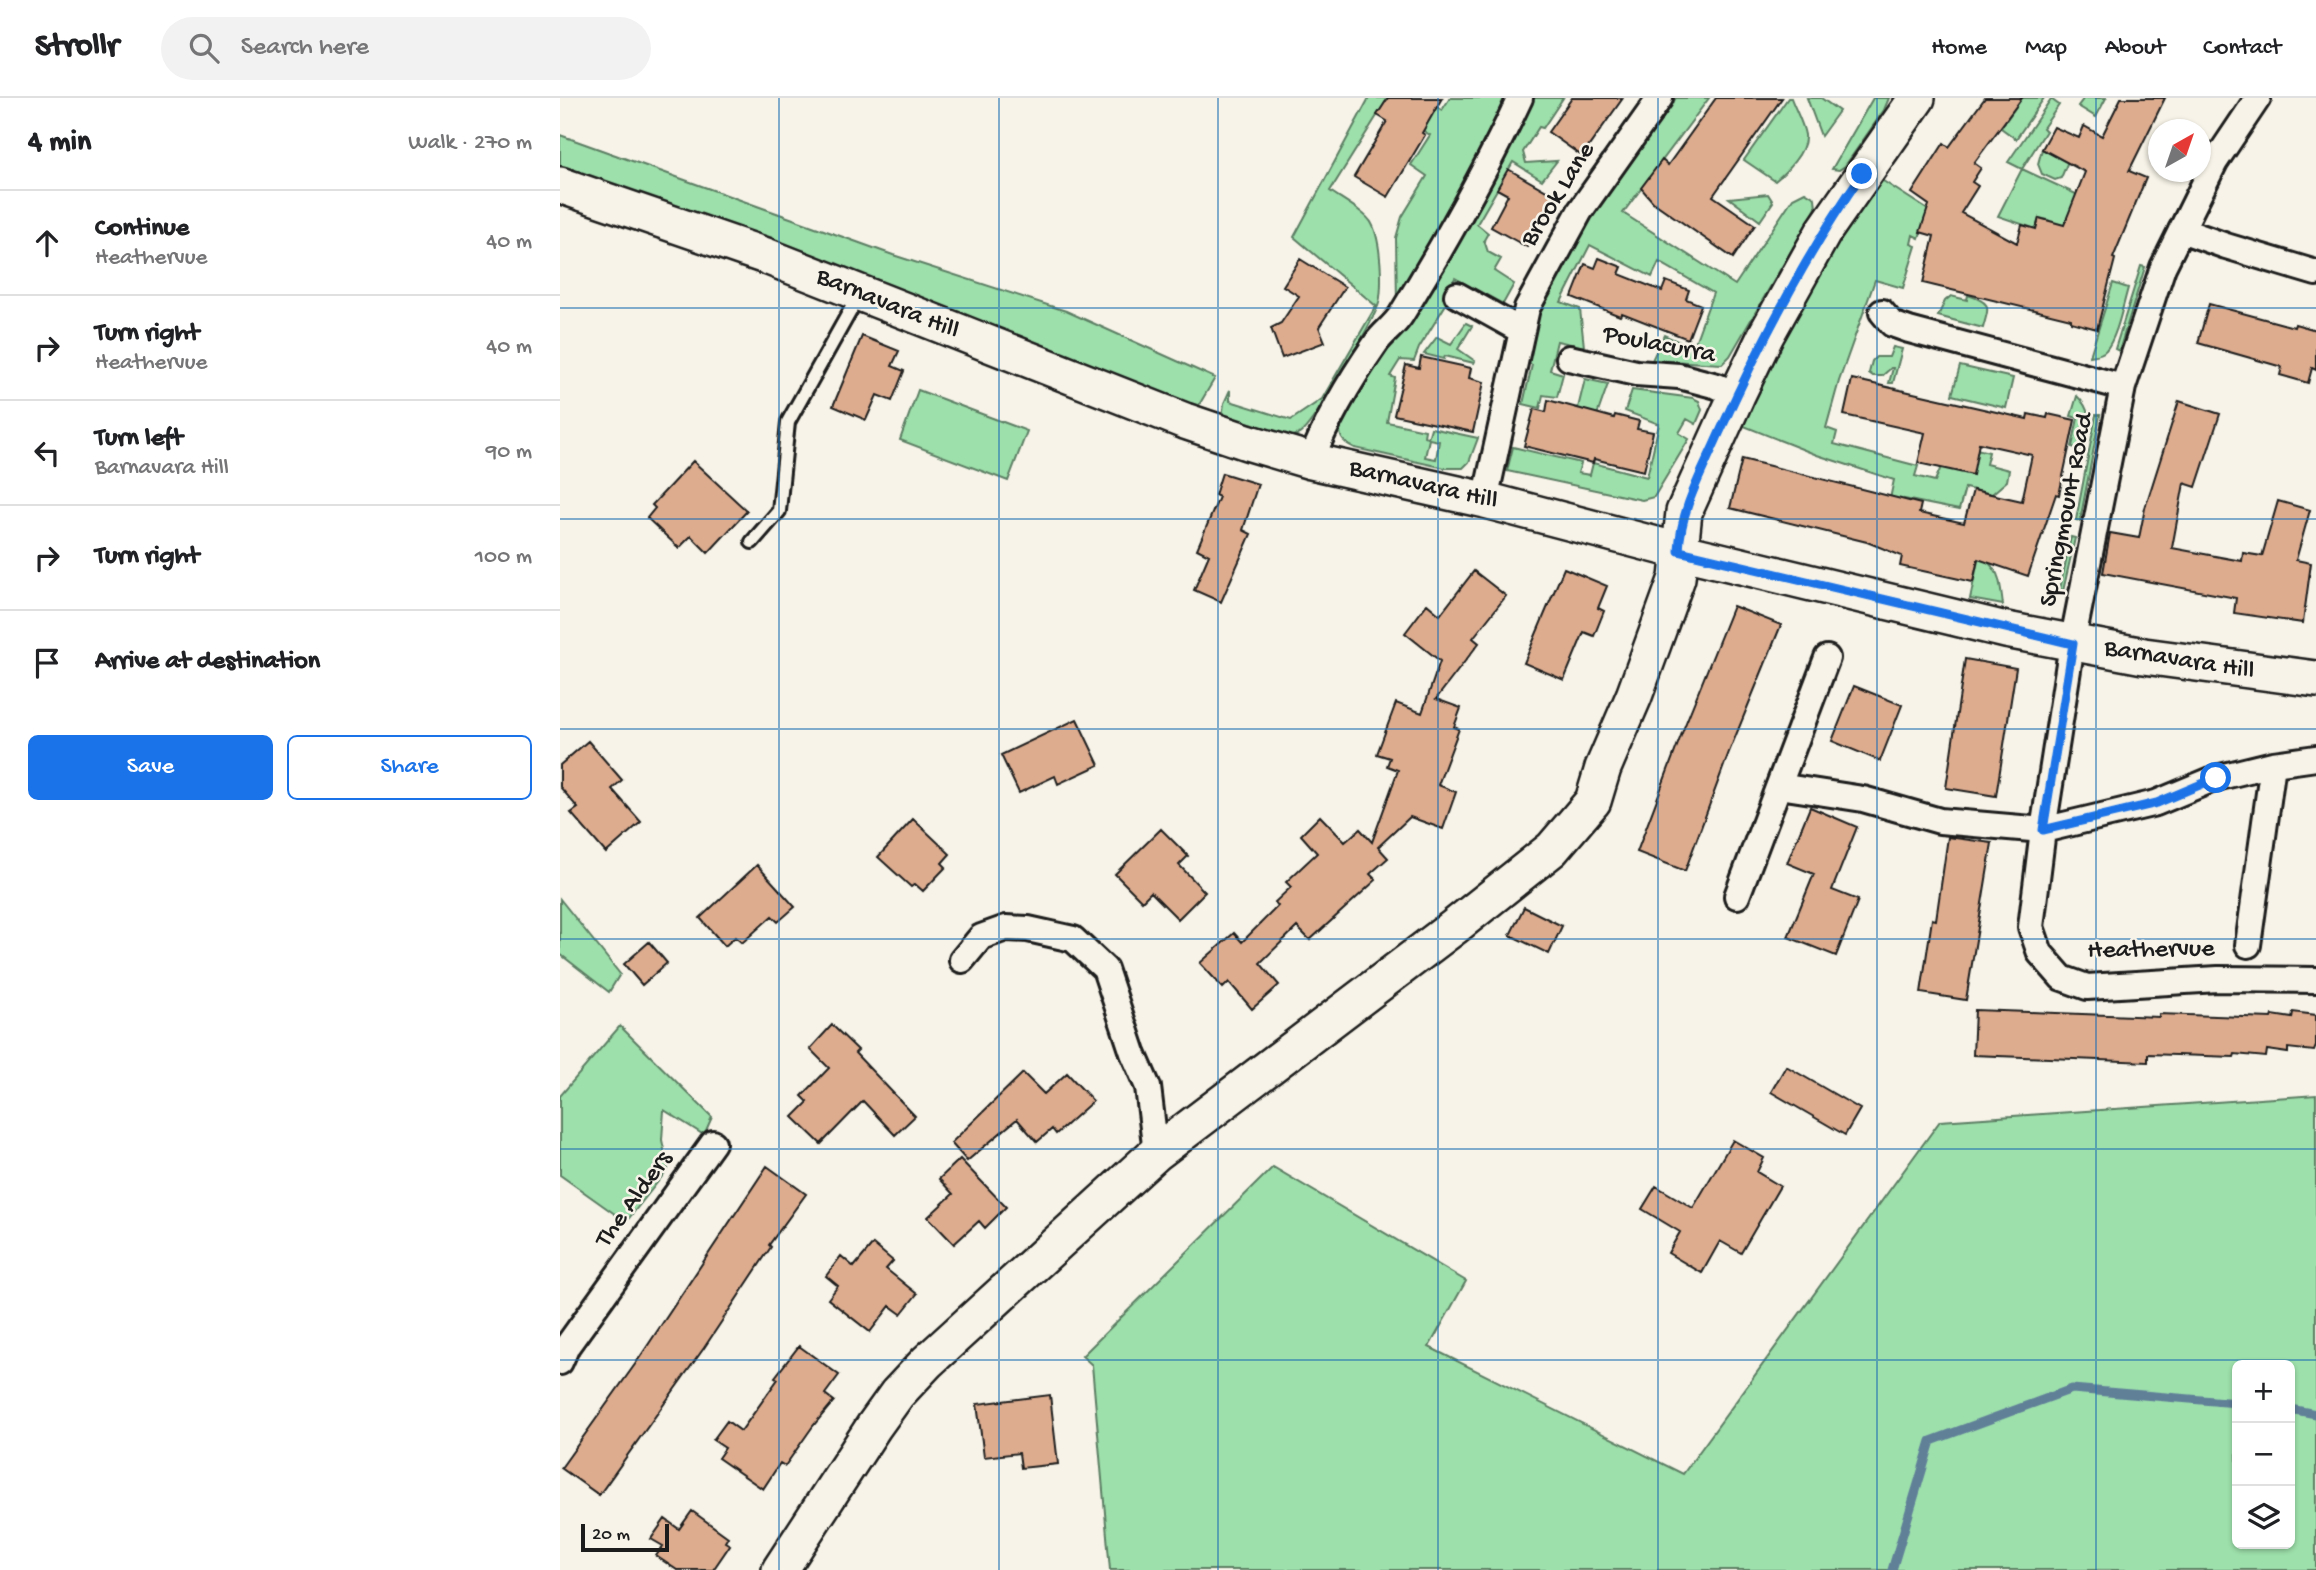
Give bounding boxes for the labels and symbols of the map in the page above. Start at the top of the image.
north arrow [2148,119,2211,182]
street label: Brook Lane [1514,137,1603,254]
route end [1846,158,1877,189]
street label: Barnavara Hill [810,262,963,348]
street label: Poulacurra [1599,320,1719,372]
street label: Springmount Road [2034,409,2102,610]
street label: Barnavara Hill [1345,454,1500,518]
street label: Barnavara Hill [2101,634,2256,688]
route start [2200,762,2231,793]
street label: Heathervue [2087,934,2215,968]
street label: The Alders [588,1144,681,1256]
scale bar [581,1521,668,1553]

